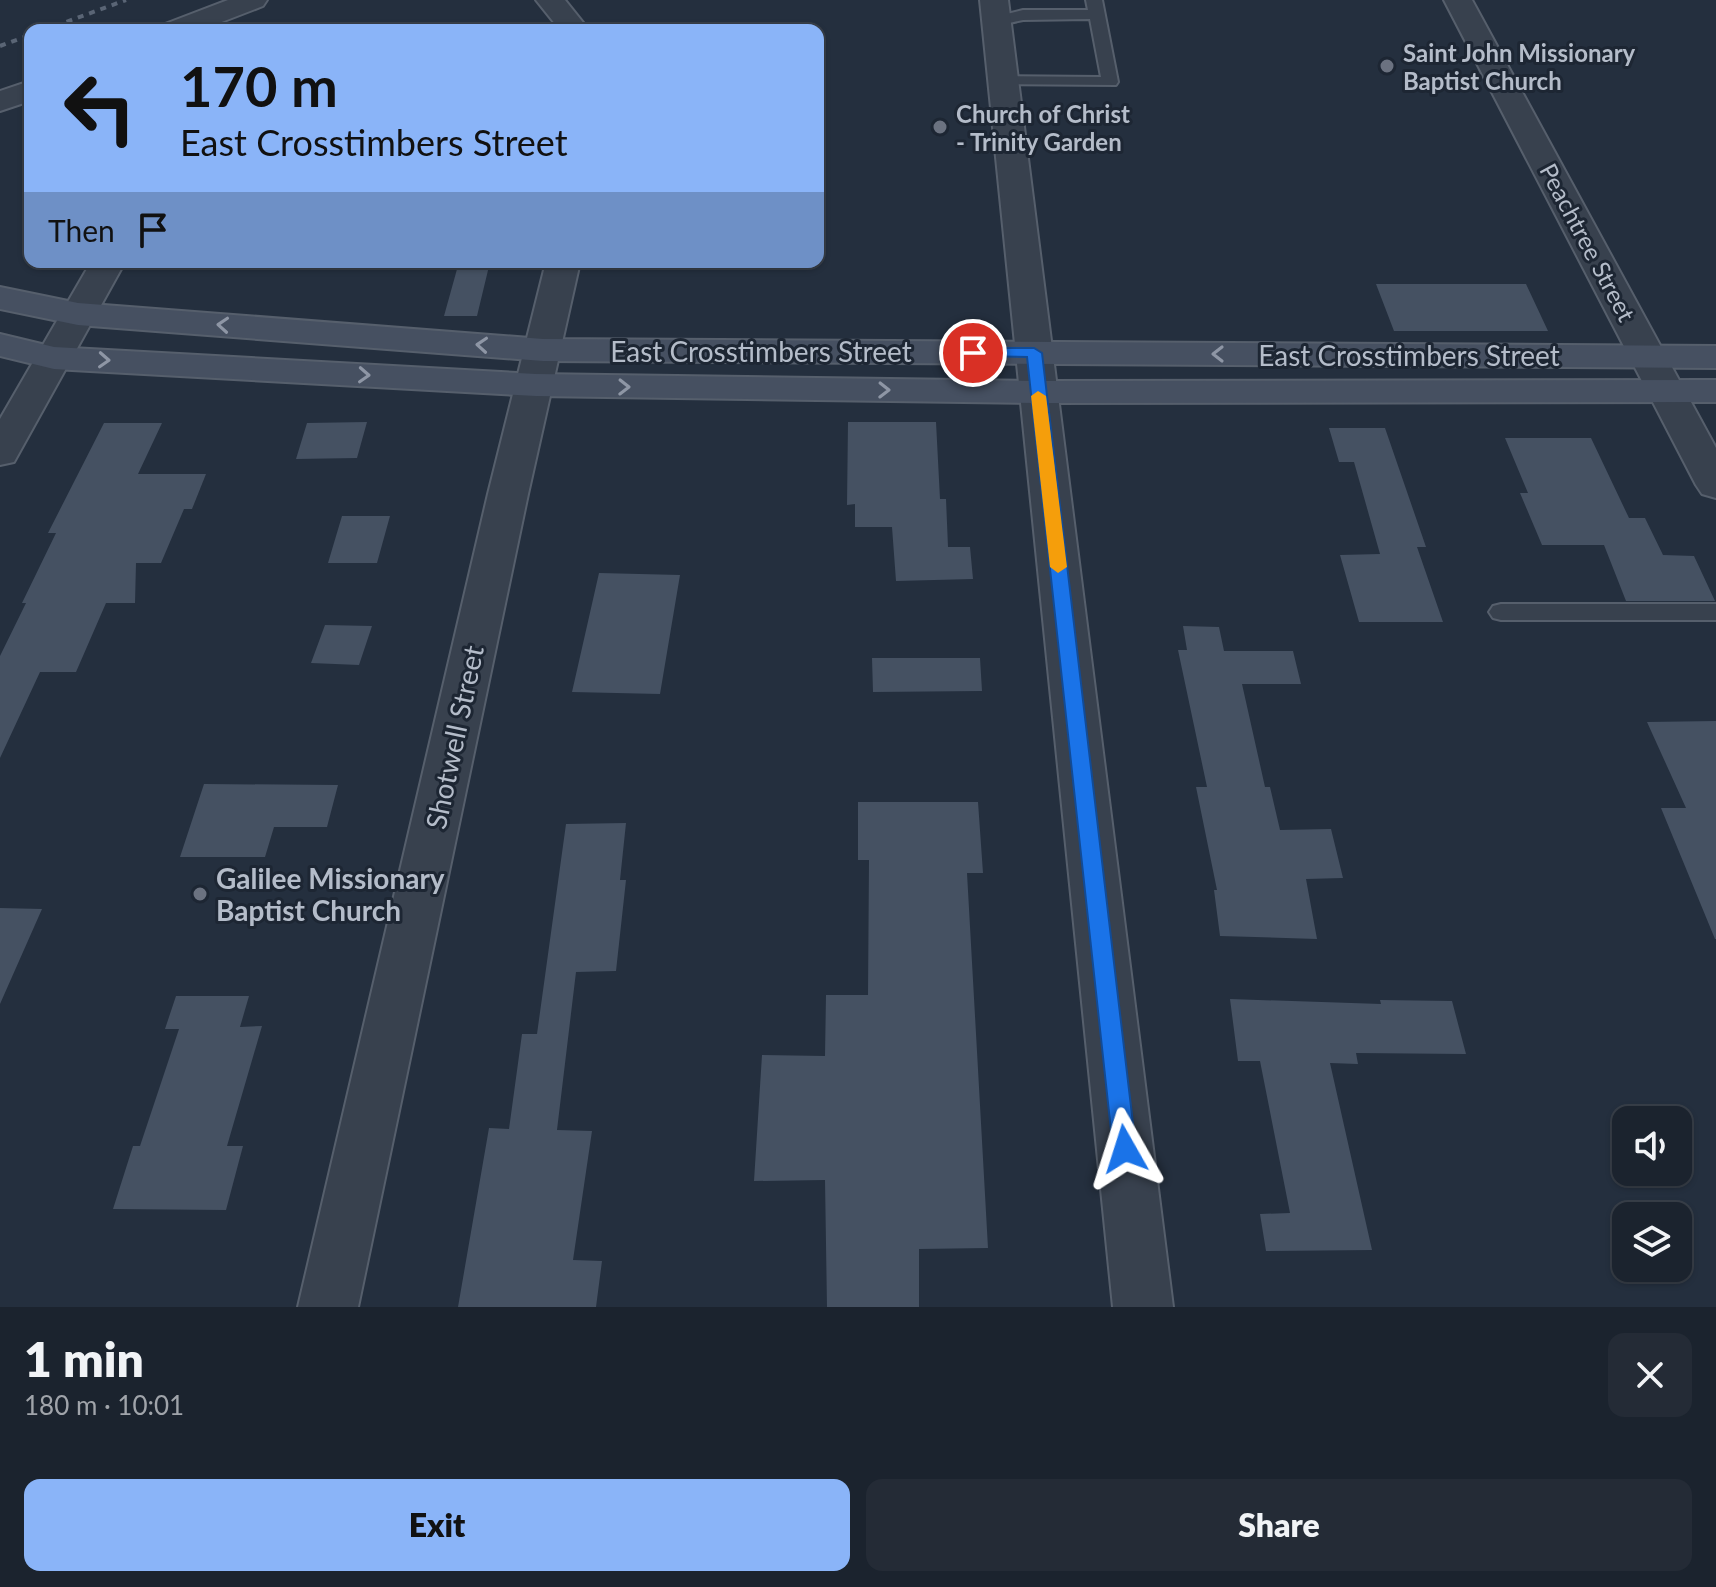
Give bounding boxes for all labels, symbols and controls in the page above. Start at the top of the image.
place label: Saint John Missionary Baptist Church [1403,38,1636,95]
text: 170 m [180,52,338,119]
icon: left [48,56,152,160]
marker: Saint John Missionary Baptist Church [1378,57,1396,75]
place label: Church of Christ - Trinity Garden [956,99,1130,156]
marker: Church of Christ - Trinity Garden [931,118,949,136]
text: East Crosstimbers Street [180,120,568,164]
street label: Peachtree Street [1534,158,1642,326]
icon: arrive [131,208,175,252]
text: Then [48,212,115,248]
one-way arrow [216,317,229,334]
pin [939,319,1007,387]
icon: arrive [951,331,995,375]
street label: East Crosstimbers Street [610,334,912,368]
one-way arrow [475,337,488,354]
street label: East Crosstimbers Street [1258,338,1560,372]
one-way arrow [1211,345,1224,363]
one-way arrow [98,352,111,369]
one-way arrow [358,367,371,384]
one-way arrow [618,378,631,395]
one-way arrow [878,381,891,399]
street label: Shotwell Street [418,642,490,832]
place label: Galilee Missionary Baptist Church [216,861,445,927]
marker: Galilee Missionary Baptist Church [191,885,209,903]
map controls [1612,1106,1692,1282]
button: sound [1612,1106,1692,1186]
position arrow [1083,1107,1167,1191]
button: layers [1612,1202,1692,1282]
text: 1 min [24,1330,144,1387]
button: close [1608,1333,1692,1417]
text: 180 m · 10:01 [24,1389,184,1421]
button: Exit [24,1479,850,1571]
button: Share [866,1479,1692,1571]

